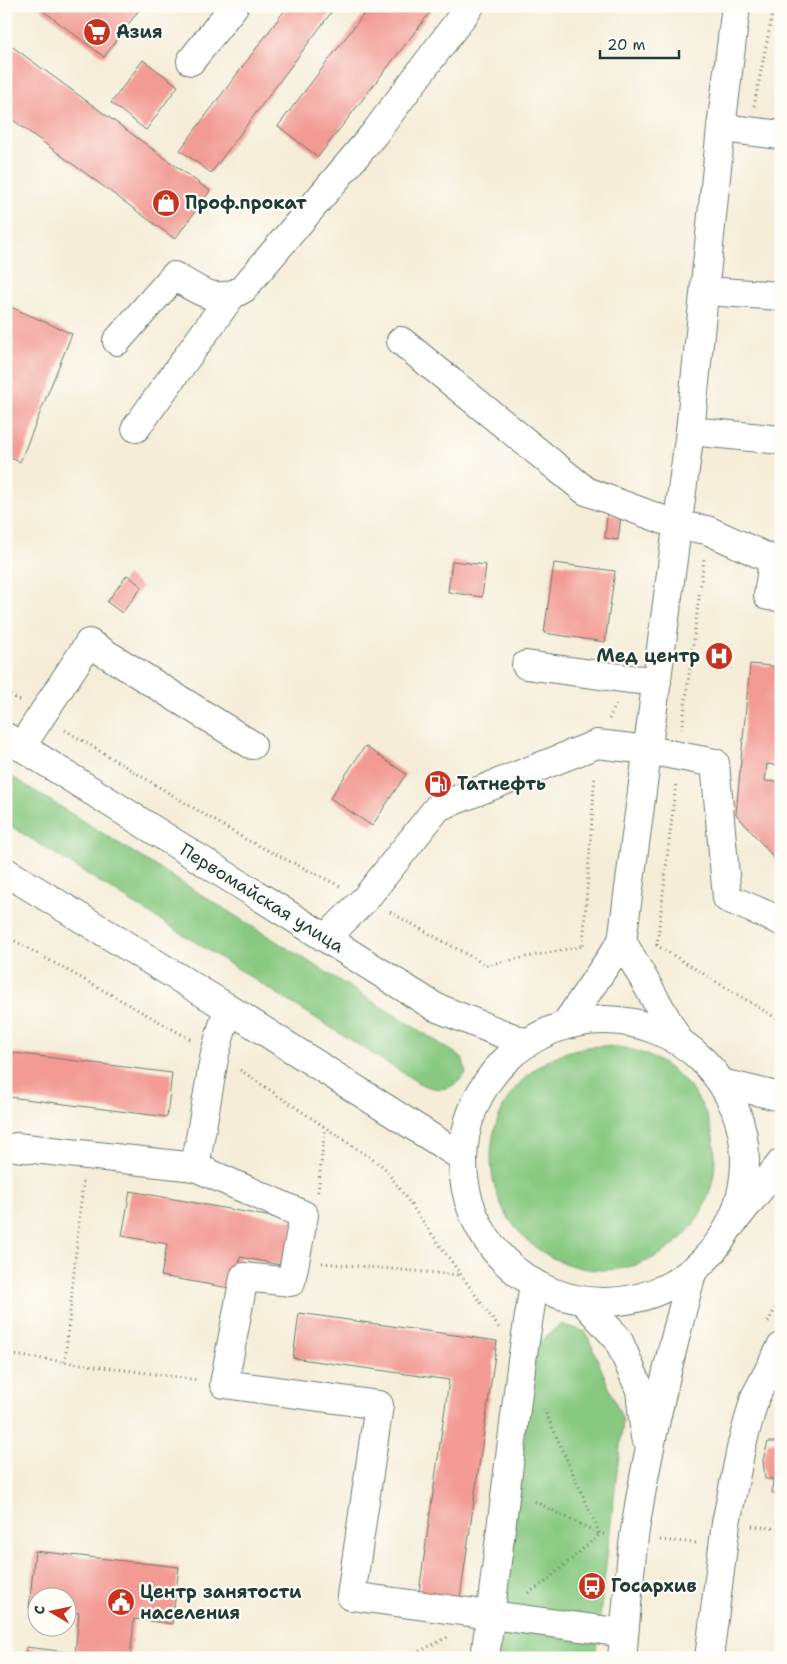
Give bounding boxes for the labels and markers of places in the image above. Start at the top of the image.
supermarket icon: Азия [82,17,112,47]
place label: Азия [116,20,163,44]
shop icon: Проф.прокат [151,188,181,218]
place label: Проф.прокат [185,191,307,215]
hospital icon: Мед центр [704,641,734,671]
place label: Мед центр [596,644,700,668]
fuel station icon: Татнефть [423,769,453,799]
place label: Татнефть [457,772,546,796]
bus stop icon: Госархив [577,1571,607,1601]
place label: Госархив [611,1574,696,1598]
place label: Центр занятости населения [140,1580,302,1625]
public building icon: Центр занятости населения [106,1587,136,1617]

